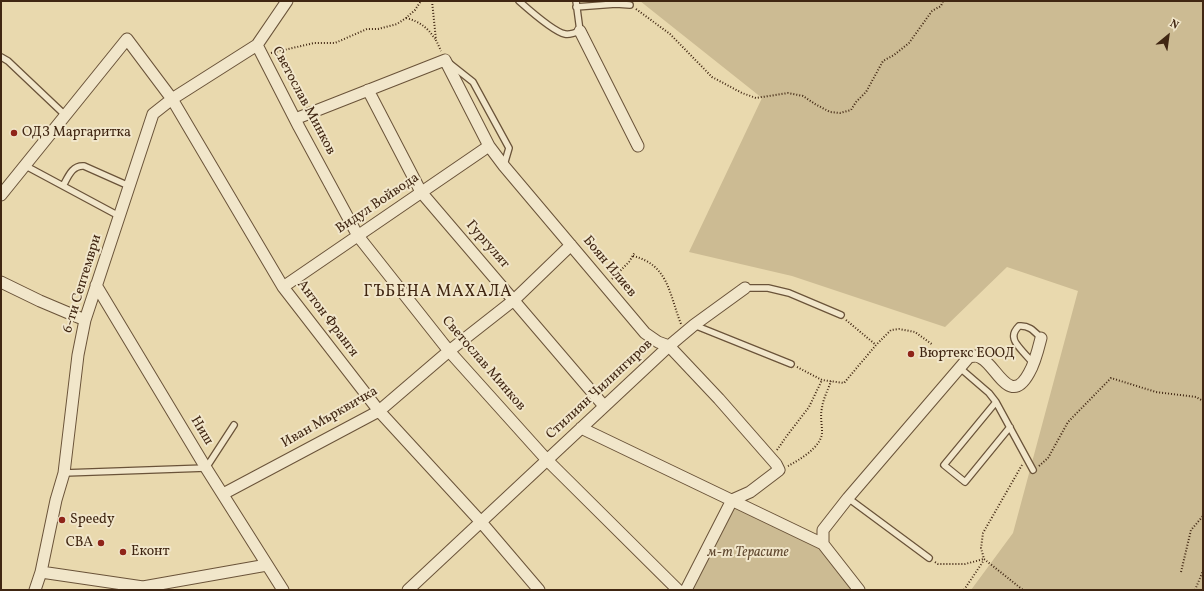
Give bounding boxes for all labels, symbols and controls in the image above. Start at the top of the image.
north arrow [1148,16,1188,56]
text: N [1167,17,1181,34]
street label: Светослав Минков [267,44,339,158]
place label: ОДЗ Маргаритка [22,125,131,141]
marker: ОДЗ Маргаритка [9,128,19,138]
street label: Видул Войвода [333,170,423,238]
street label: Гургулят [462,218,512,272]
street label: 6-ти Септември [60,233,106,335]
street label: Боян Илиев [578,233,640,301]
street label: Антон Франгя [293,277,361,361]
district label: ГЪБЕНА МАХАЛА [363,283,513,303]
street label: Светослав Минков [437,313,529,415]
street label: Стилиян Чилингиров [543,336,657,444]
place label: Вюртекс ЕООД [919,346,1015,362]
marker: Вюртекс ЕООД [906,349,916,359]
street label: Иван Мърквичка [279,384,381,452]
street label: Ниш [186,414,216,448]
place label: Speedy [70,512,114,528]
marker: Speedy [57,515,67,525]
place label: CBA [66,535,93,551]
marker: CBA [96,538,106,548]
place label: Еконт [131,544,170,560]
park label: м-т Терасите [707,545,789,561]
marker: Еконт [118,547,128,557]

